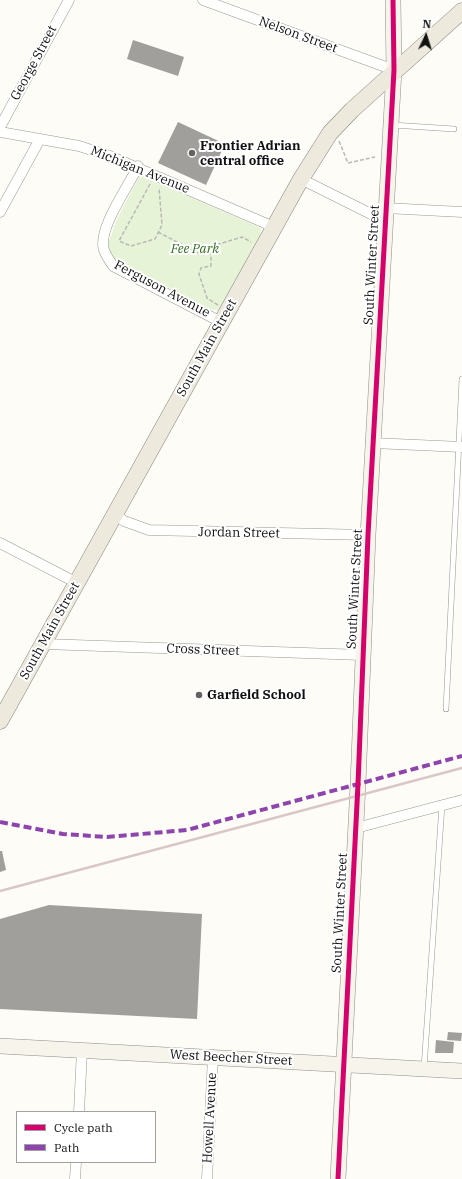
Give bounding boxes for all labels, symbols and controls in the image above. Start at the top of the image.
street label: Nelson Street [257,14,339,56]
north arrow [406,16,446,56]
text: N [422,17,432,31]
street label: George Street [8,23,60,103]
place label: Frontier Adrian central office [200,138,301,169]
street label: Michigan Avenue [88,143,192,197]
marker: Frontier Adrian central office [187,148,197,158]
street label: South Winter Street [361,204,383,326]
park label: Fee Park [171,241,219,257]
street label: Ferguson Avenue [111,257,213,321]
street label: South Main Street [174,297,240,399]
street label: Jordan Street [198,524,280,542]
street label: South Winter Street [344,528,366,650]
street label: South Main Street [17,580,83,682]
street label: Cross Street [166,641,240,659]
place label: Garfield School [207,687,306,703]
marker: Garfield School [194,690,204,700]
street label: South Winter Street [329,852,351,974]
street label: West Beecher Street [169,1047,293,1069]
street label: Howell Avenue [200,1072,220,1164]
legend [16,1111,156,1163]
text: Cycle path [54,1120,113,1135]
text: Path [54,1140,79,1155]

